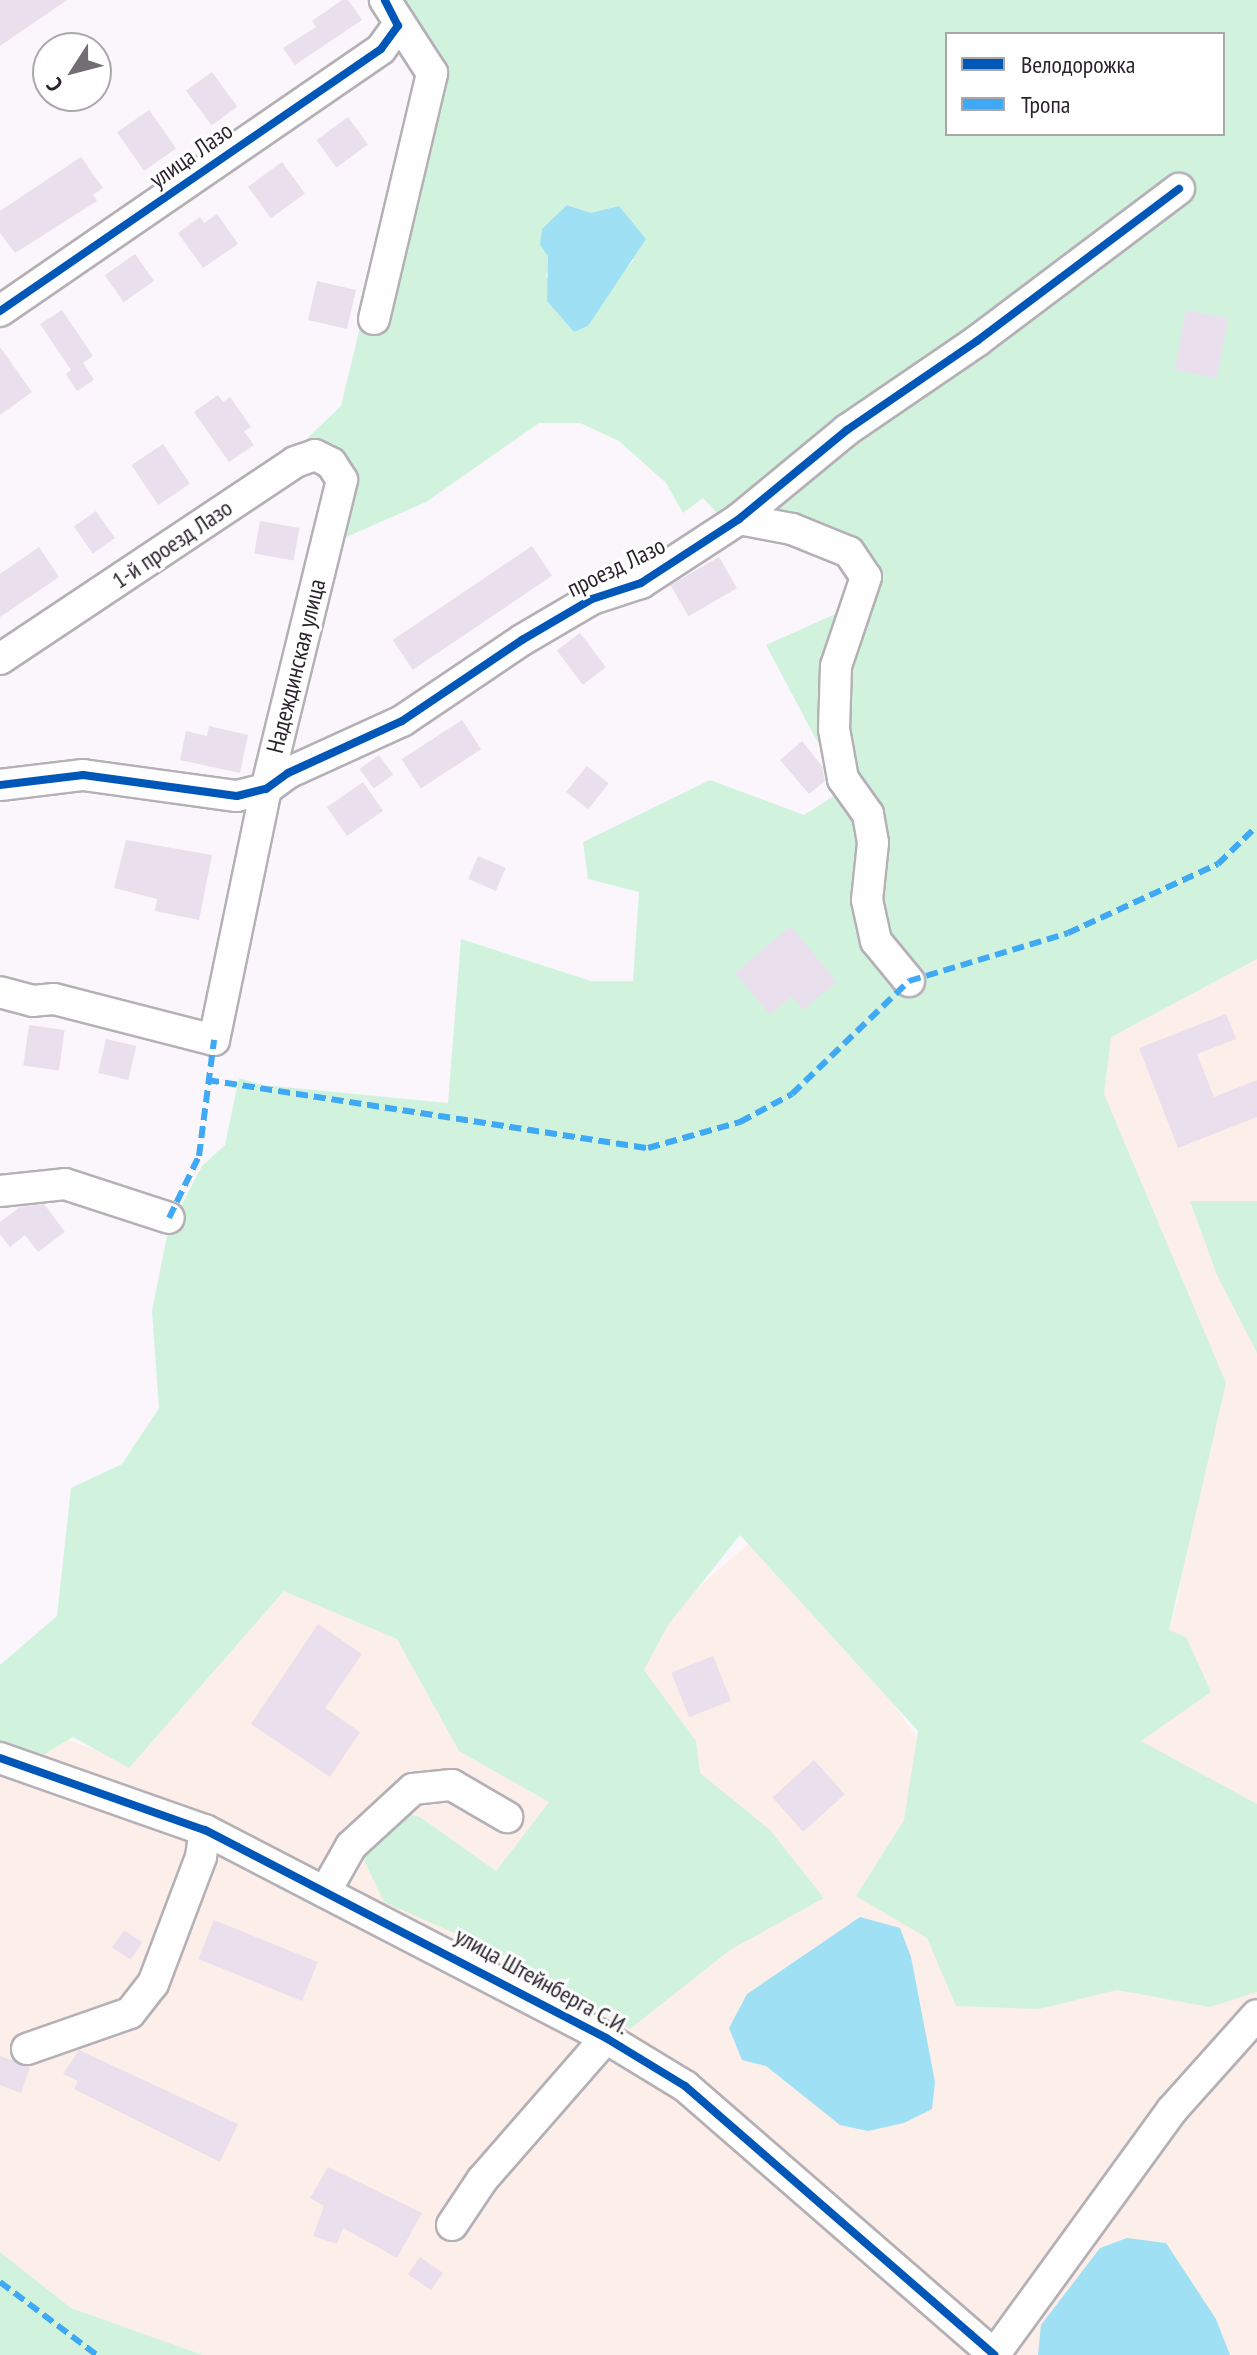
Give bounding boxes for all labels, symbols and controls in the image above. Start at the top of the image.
north arrow [32,32,112,112]
legend [945,32,1225,136]
text: Велодорожка [1021,49,1135,80]
text: С [40,73,68,97]
text: Тропа [1021,89,1070,120]
street label: улица Лазо [144,116,238,194]
street label: 1-й проезд Лазо [106,493,238,595]
street label: проезд Лазо [562,531,670,603]
street label: Надеждинская улица [260,576,332,756]
street label: улица Штейнберга С.И. [450,1921,634,2041]

